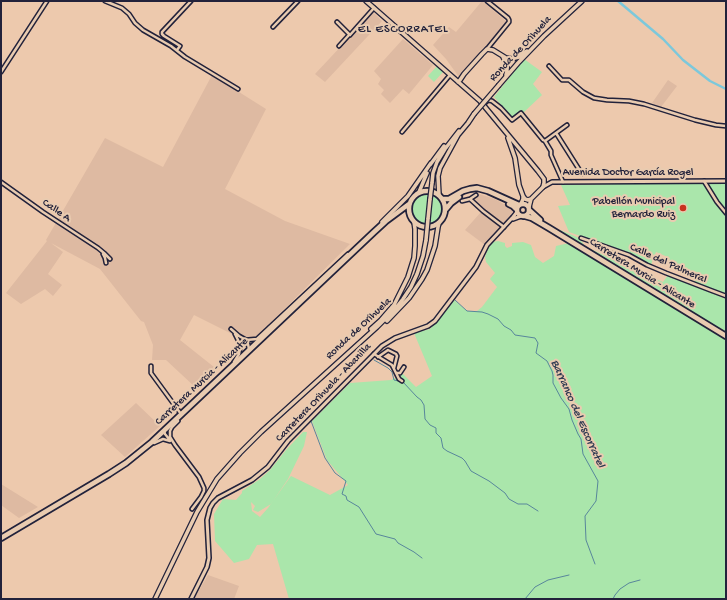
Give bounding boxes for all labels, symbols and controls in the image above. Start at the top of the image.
street label: Ronda de Orihuela [487,14,555,84]
district label: EL ESCORRATEL [358,23,448,37]
street label: Avenida Doctor García Rogel [563,166,693,180]
place label: Pabellón Municipal Bernardo Ruiz [592,195,675,221]
street label: Calle A [39,197,73,225]
marker: Pabellón Municipal Bernardo Ruiz [678,203,688,213]
street label: Carretera Murcia - Alicante [587,236,697,312]
street label: Calle del Palmeral [627,241,709,287]
street label: Ronda de Orihuela [324,295,394,363]
street label: Carretera Murcia - Alicante [153,335,251,429]
street label: Carretera Orihuela - Abanilla [273,341,375,445]
water label: Barranco del Escorratel [547,358,607,470]

